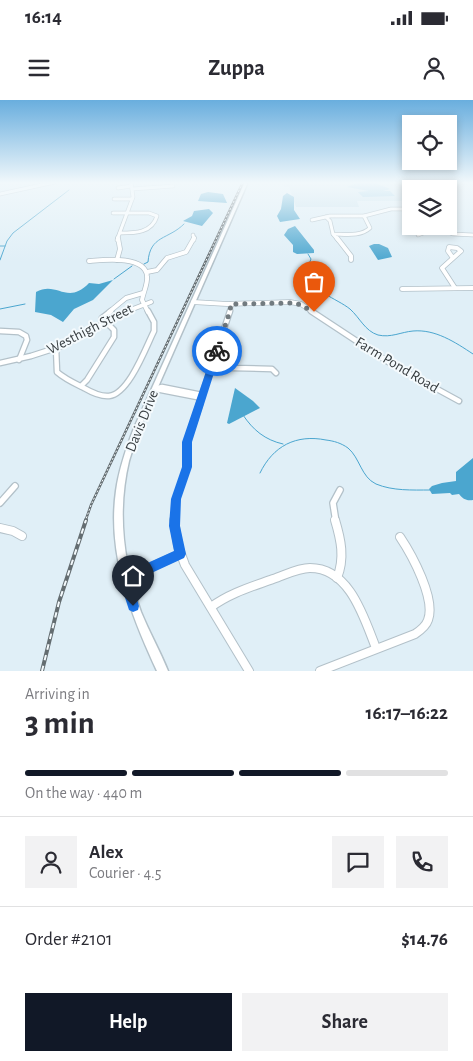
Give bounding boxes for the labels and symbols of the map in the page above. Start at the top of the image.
pin [293,261,335,312]
street label: Westhigh Street [45,301,136,357]
courier [192,326,242,376]
street label: Farm Pond Road [353,334,442,396]
street label: Davis Drive [123,388,161,454]
pin [112,555,154,606]

